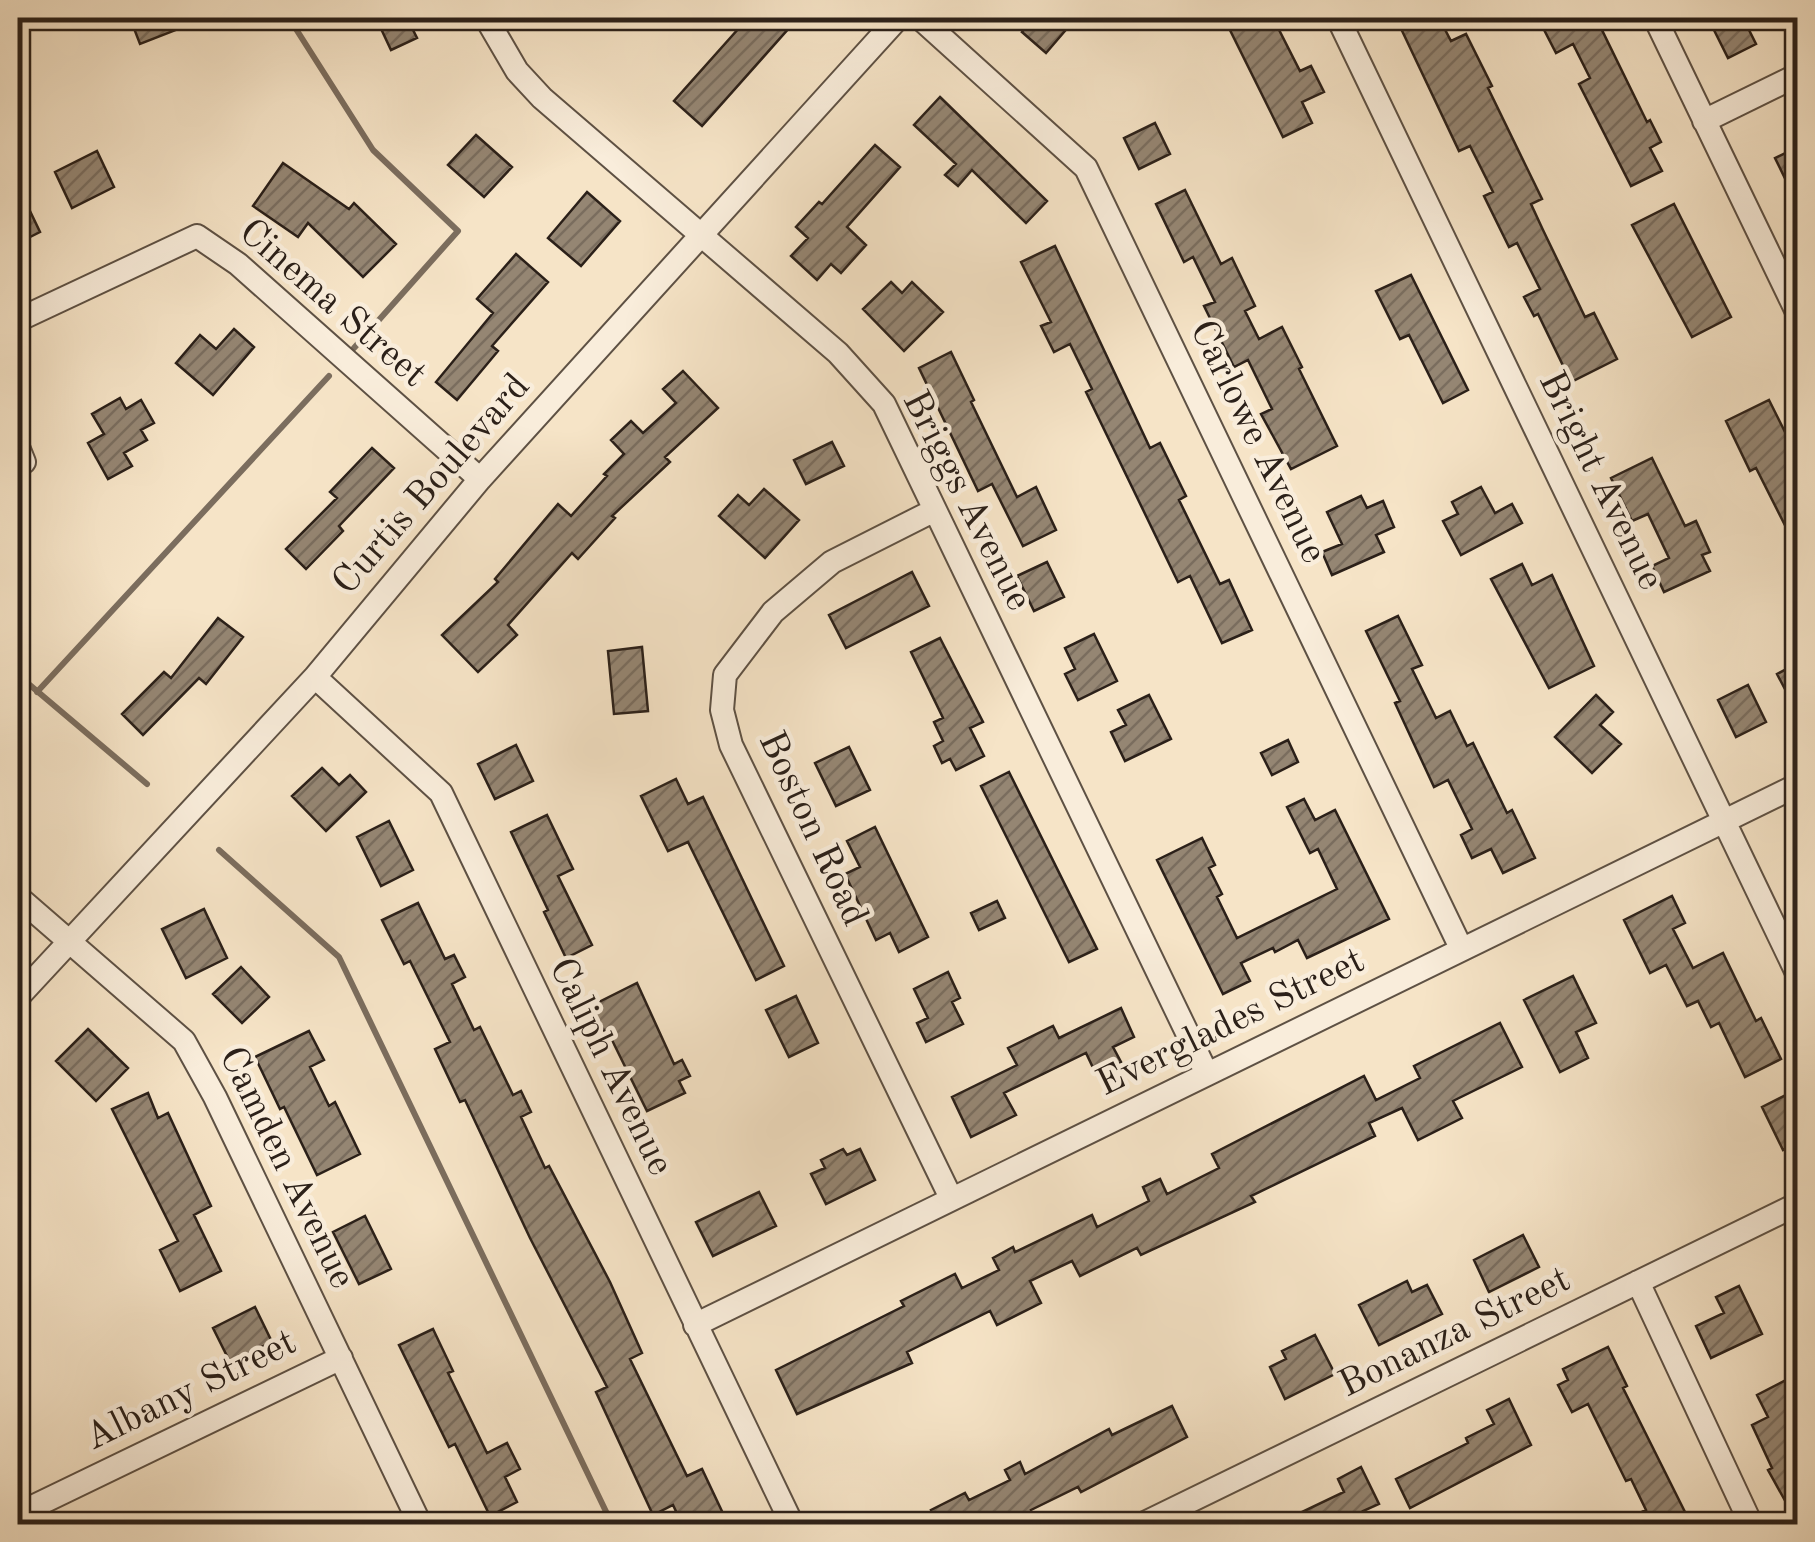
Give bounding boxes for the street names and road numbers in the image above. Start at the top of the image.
street label: Cinema Street [231,213,433,395]
street label: Carlowe Avenue [1182,315,1332,569]
street label: Bright Avenue [1531,366,1669,596]
street label: Curtis Boulevard [326,368,538,602]
street label: Briggs Avenue [894,385,1038,617]
street label: Boston Road [751,726,873,932]
street label: Everglades Street [1091,942,1371,1104]
street label: Caliph Avenue [541,952,679,1182]
street label: Camden Avenue [211,1041,361,1295]
street label: Bonanza Street [1334,1261,1576,1405]
street label: Albany Street [80,1324,302,1458]

